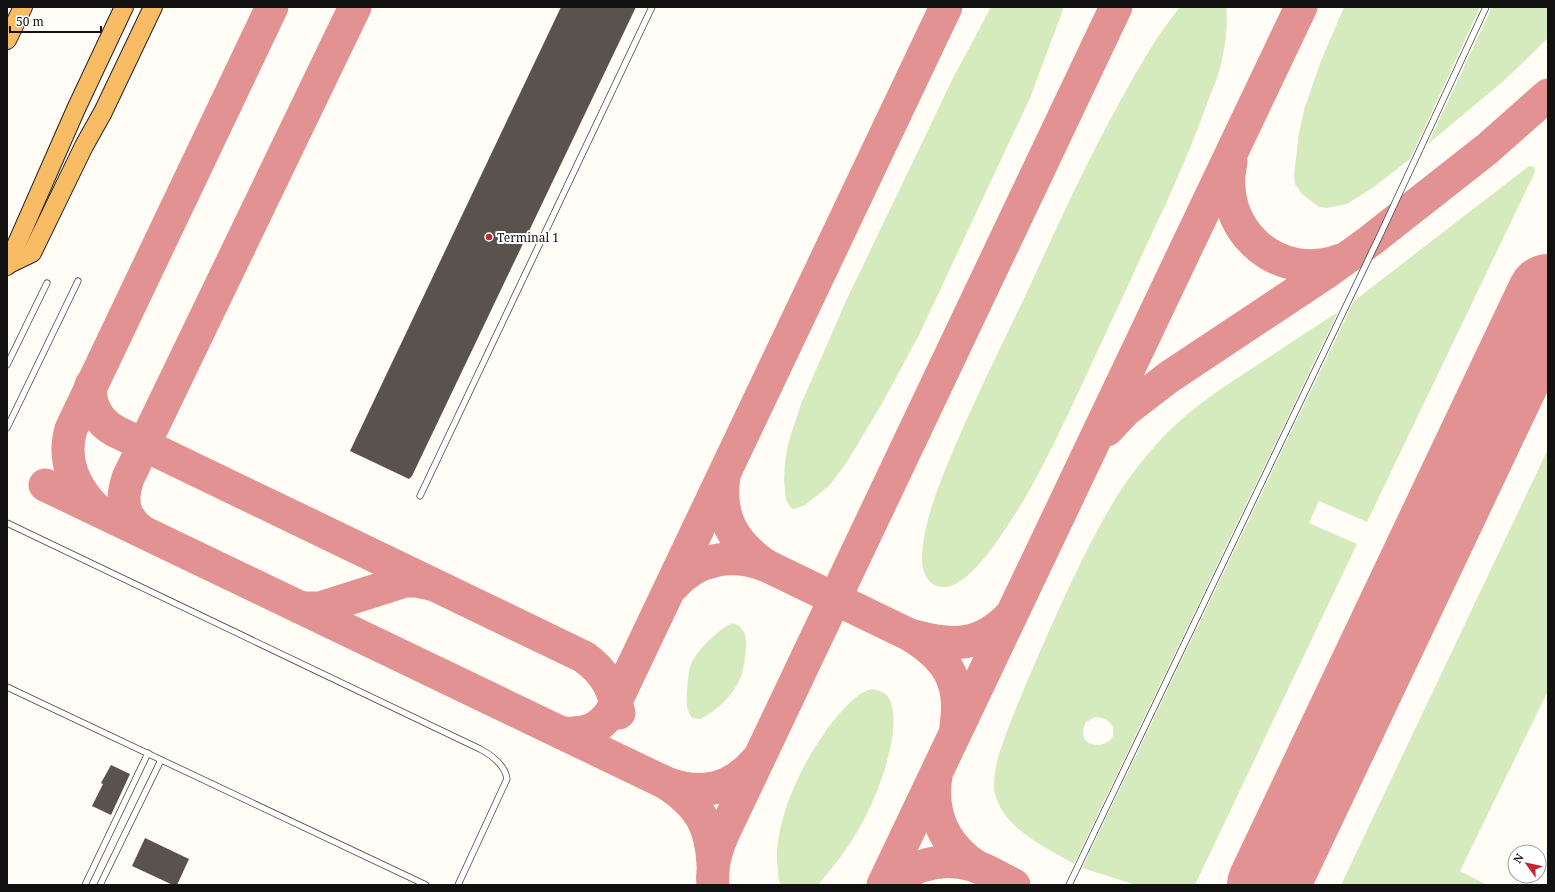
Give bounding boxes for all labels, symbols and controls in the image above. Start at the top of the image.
scale bar [10,8,101,34]
text: 50 m [16,13,44,30]
place label: Terminal 1 [497,229,559,246]
marker: Terminal 1 [484,232,494,242]
north arrow [1507,844,1547,884]
text: N [1510,850,1527,866]

